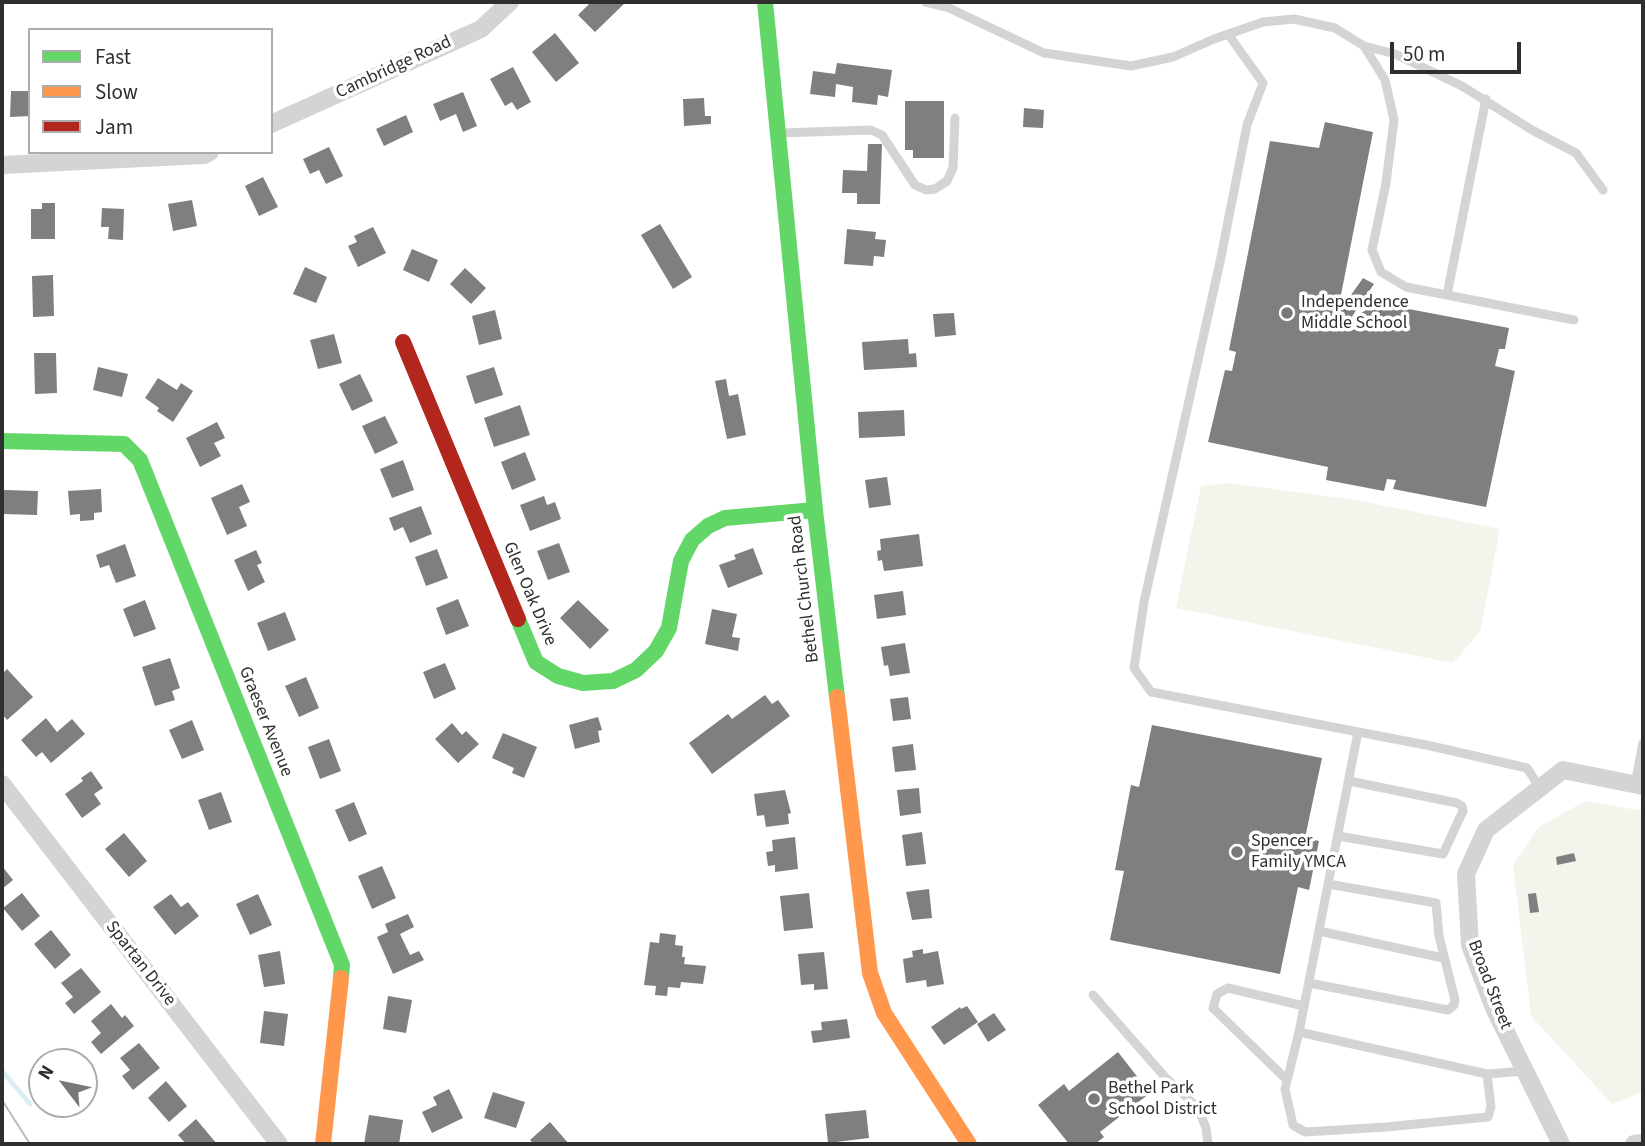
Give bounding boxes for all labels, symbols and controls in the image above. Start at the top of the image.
legend [28,28,273,154]
scale bar [1393,28,1524,72]
street label: Cambridge Road [333,32,455,104]
text: 50 m [1403,39,1445,69]
text: Fast [95,42,131,72]
text: Slow [95,77,138,107]
text: Jam [95,112,133,142]
place label: Independence Middle School [1301,292,1409,334]
marker: Independence Middle School [1279,305,1295,321]
street label: Bethel Church Road [785,514,825,664]
street label: Glen Oak Drive [497,539,561,649]
street label: Graeser Avenue [233,664,297,780]
place label: Spencer Family YMCA [1251,831,1346,874]
marker: Spencer Family YMCA [1229,844,1245,860]
street label: Spartan Drive [100,917,180,1011]
street label: Broad Street [1462,937,1516,1033]
north arrow [28,1048,98,1118]
text: N [32,1060,61,1085]
place label: Bethel Park School District [1108,1078,1217,1120]
marker: Bethel Park School District [1086,1091,1102,1107]

